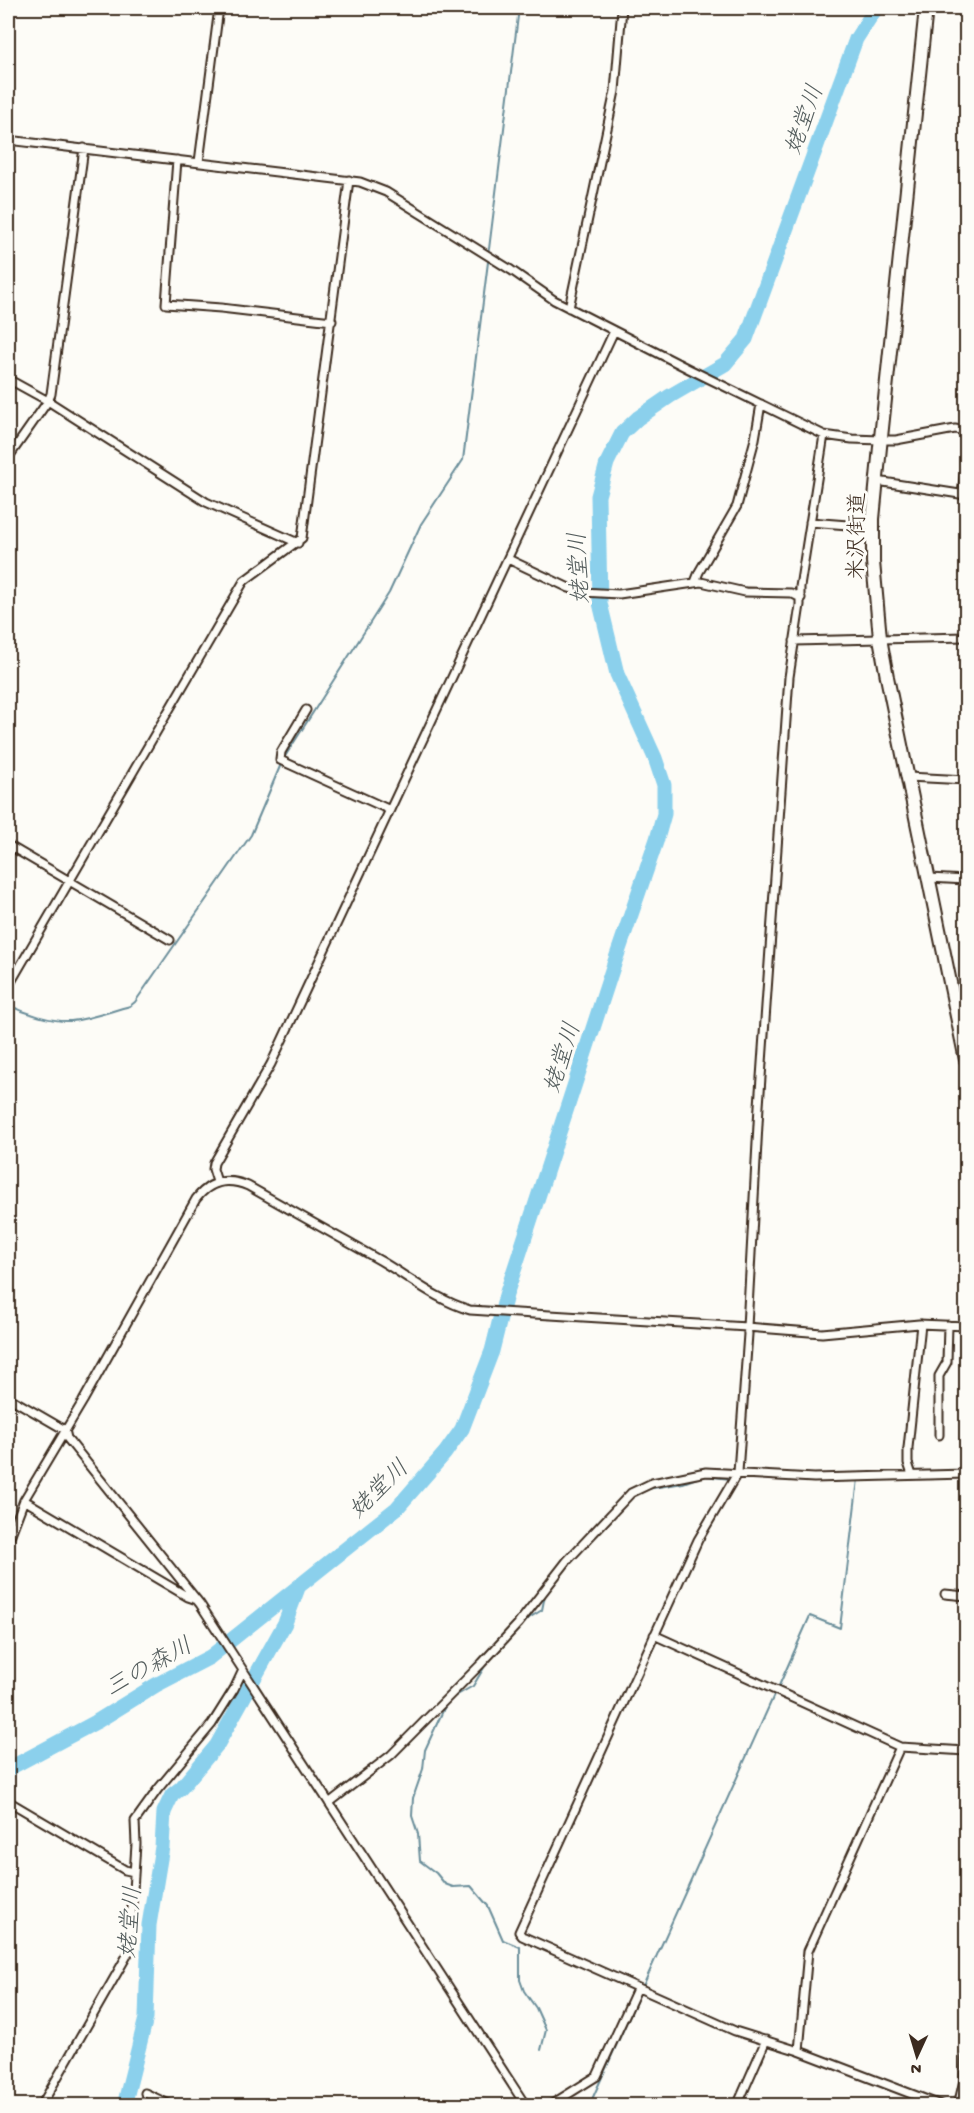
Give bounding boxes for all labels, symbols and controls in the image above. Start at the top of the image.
water label: 姥堂川 [779,81,832,159]
street label: 米沢街道 [844,492,873,580]
water label: 姥堂川 [564,531,598,605]
water label: 姥堂川 [538,1019,589,1097]
water label: 姥堂川 [344,1454,416,1526]
water label: 三の森川 [100,1632,199,1705]
water label: 姥堂川 [114,1885,150,1959]
north arrow [887,2026,947,2086]
text: N [910,2058,922,2077]

